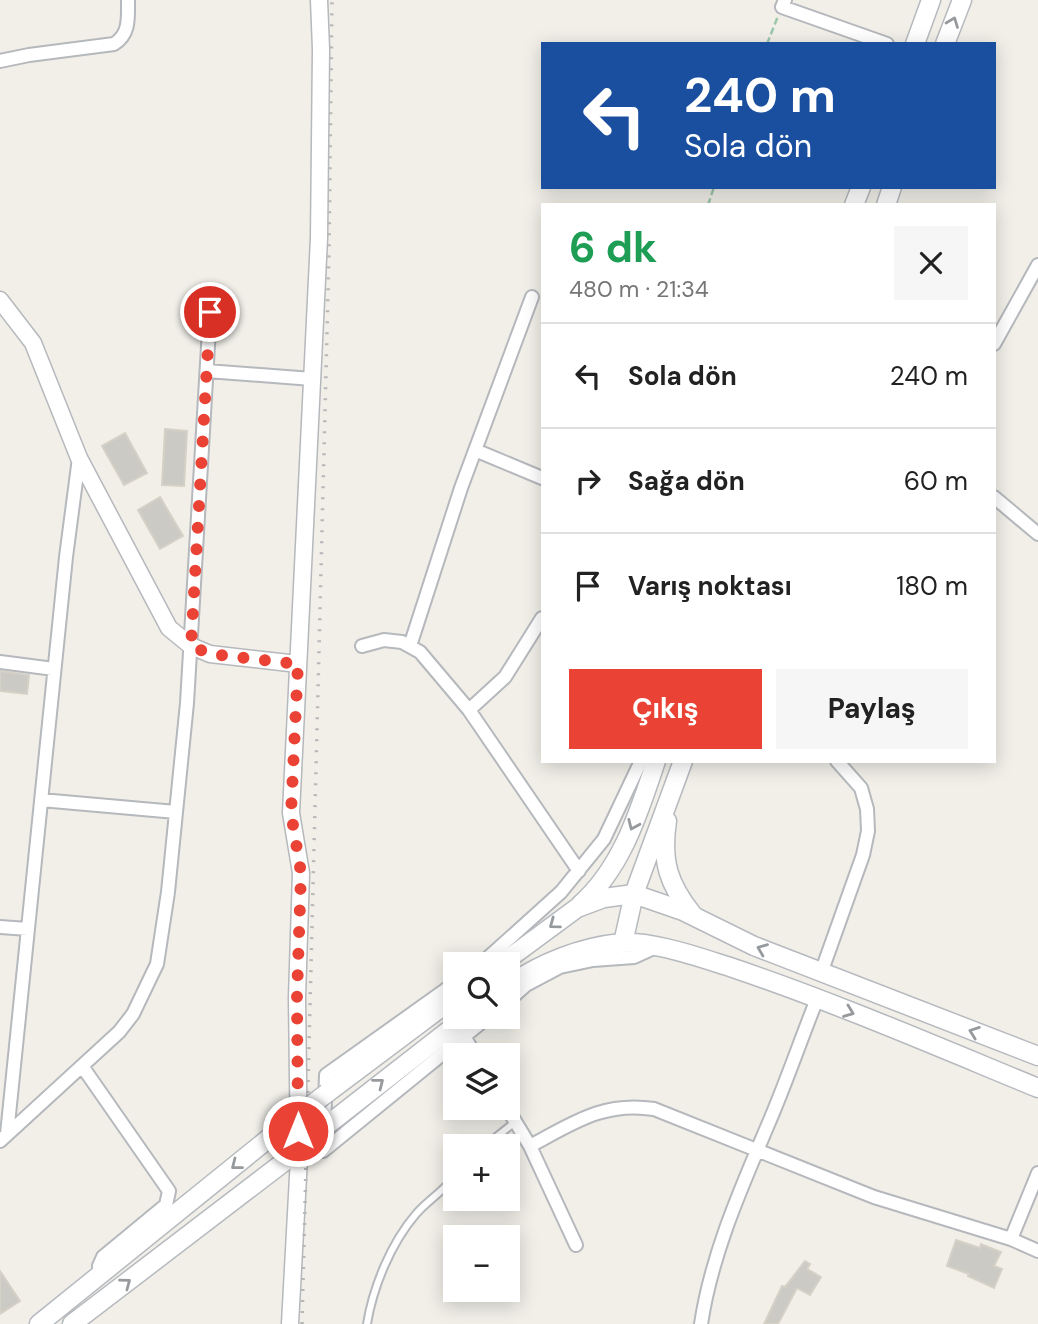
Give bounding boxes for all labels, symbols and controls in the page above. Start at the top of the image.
one-way arrow [945,16,959,28]
text: 240 m [684,63,836,127]
icon: left [569,70,660,161]
text: Sola dön [684,125,812,167]
text: 6 dk [569,220,657,275]
button: close [894,226,968,300]
text: 480 m · 21:34 [569,274,709,304]
pin [180,282,240,342]
icon: arrive [191,293,229,331]
icon: left [569,357,607,395]
text: Sola dön [628,359,737,393]
text: 240 m [890,359,968,393]
icon: right [569,462,607,500]
text: Sağa dön [628,464,745,498]
text: 60 m [904,464,968,498]
icon: arrive [569,567,607,605]
text: Varış noktası [628,569,792,603]
text: 180 m [896,569,968,603]
button: Çıkış [569,669,762,749]
button: Paylaş [776,669,968,749]
one-way arrow [627,818,641,830]
one-way arrow [549,916,562,928]
one-way arrow [757,943,770,957]
map controls [443,952,520,1302]
button: search [443,952,520,1029]
one-way arrow [843,1003,855,1017]
one-way arrow [968,1026,980,1040]
button: layers [443,1043,520,1120]
one-way arrow [371,1079,384,1092]
position arrow [261,1094,335,1168]
button: + [443,1134,520,1211]
one-way arrow [231,1156,243,1169]
button: − [443,1225,520,1302]
one-way arrow [118,1278,131,1291]

